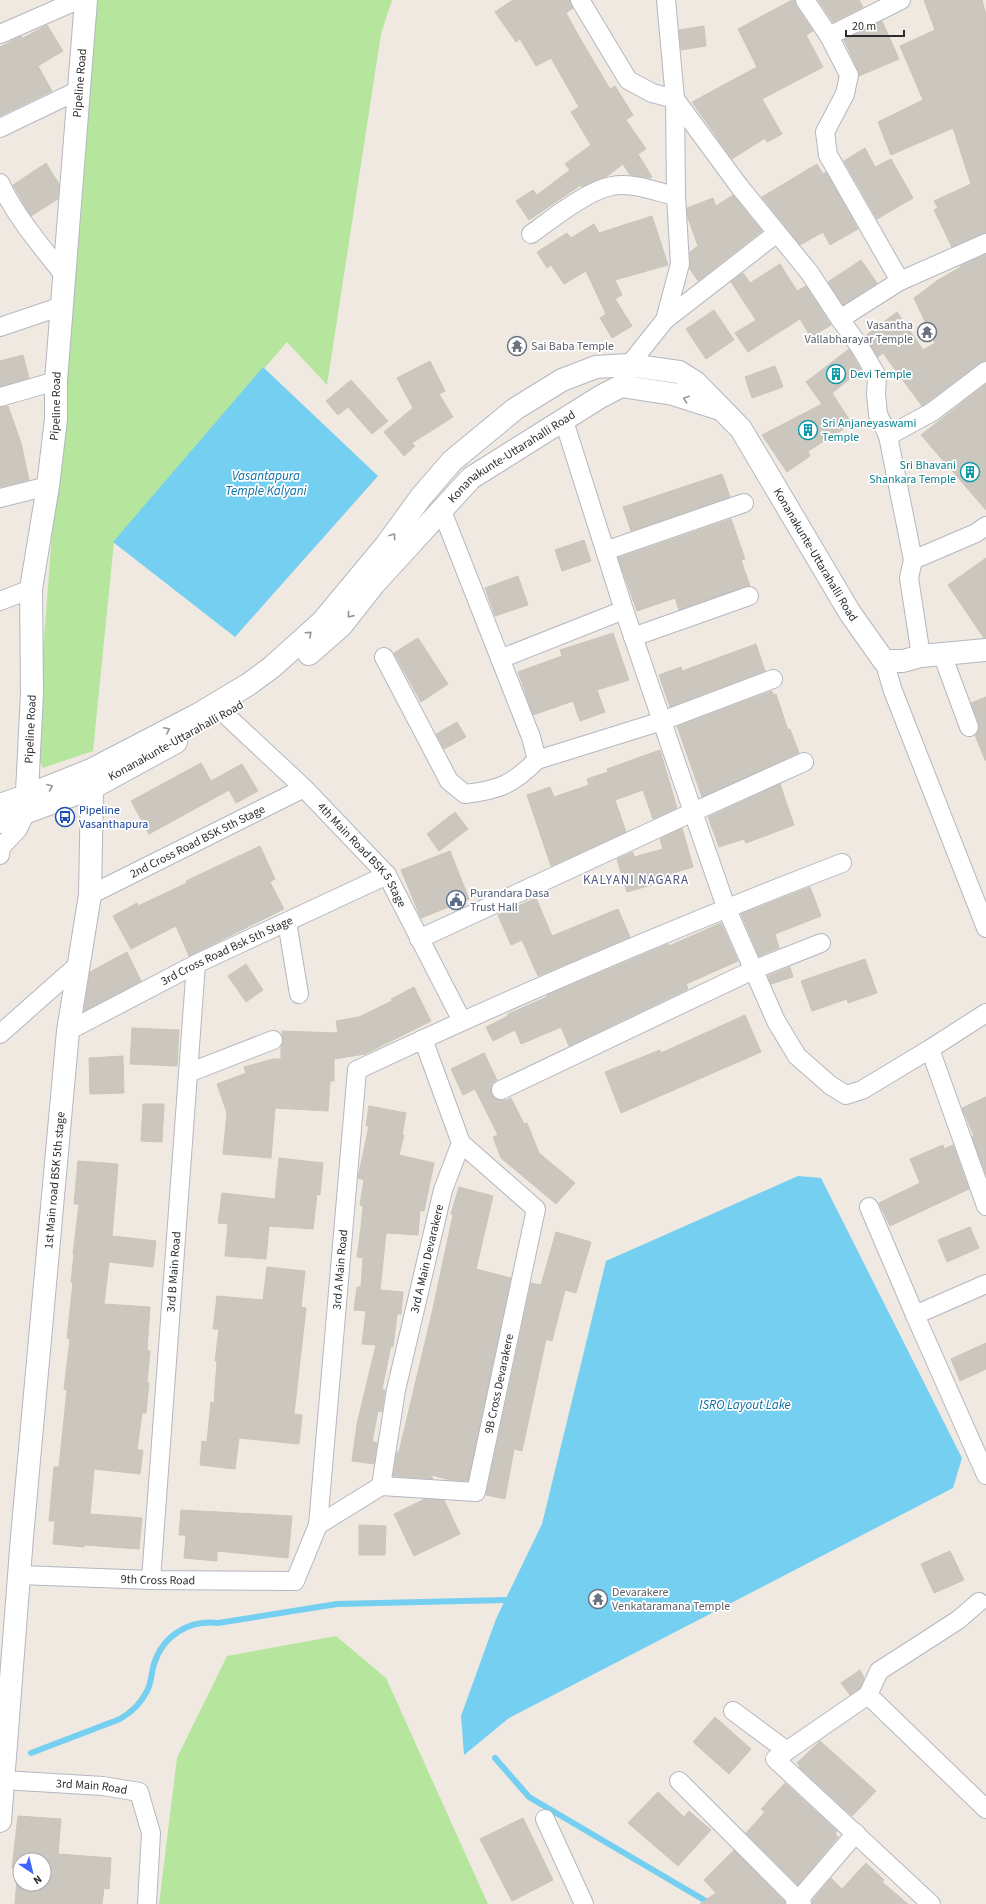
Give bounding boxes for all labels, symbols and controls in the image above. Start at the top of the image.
scale bar [846,12,904,38]
text: 20 m [852,18,876,35]
street label: Pipeline Road [68,48,91,118]
place label: Vasantha Vallabharayar Temple [805,317,913,348]
temple icon: Vasantha Vallabharayar Temple [916,321,938,343]
temple icon: Sai Baba Temple [506,335,528,357]
place label: Sai Baba Temple [531,338,614,355]
building icon: Devi Temple [825,363,847,385]
place label: Devi Temple [850,366,912,383]
street label: Pipeline Road [45,371,65,441]
one-way arrow [683,395,690,404]
street label: Konanakunte-Uttarahalli Road [444,406,579,507]
place label: Sri Anjaneyaswami Temple [822,415,917,446]
building icon: Sri Anjaneyaswami Temple [797,419,819,441]
place label: Sri Bhavani Shankara Temple [869,457,956,488]
building icon: Sri Bhavani Shankara Temple [959,461,981,483]
water label: Vasantapura Temple Kalyani [225,467,308,500]
street label: Konanakunte-Uttarahalli Road [769,485,862,625]
one-way arrow [388,533,395,540]
one-way arrow [347,610,354,617]
one-way arrow [304,632,311,639]
street label: Pipeline Road [20,694,40,764]
street label: Konanakunte-Uttarahalli Road [105,697,247,785]
one-way arrow [163,728,170,735]
one-way arrow [46,783,53,791]
street label: 4th Main Road BSK 5 Stage [313,798,411,910]
street label: 2nd Cross Road BSK 5th Stage [127,800,268,882]
place label: Pipeline Vasanthapura [79,802,148,833]
bus stop icon: Pipeline Vasanthapura [54,806,76,828]
district label: KALYANI NAGARA [583,871,689,889]
place label: Purandara Dasa Trust Hall [470,885,549,916]
public building icon: Purandara Dasa Trust Hall [445,889,467,911]
street label: 3rd Cross Road Bsk 5th Stage [158,912,295,989]
street label: 1st Main road BSK 5th stage [40,1111,69,1250]
street label: 3rd A Main Devarakere [406,1203,448,1315]
street label: 3rd A Main Road [328,1229,352,1310]
street label: 3rd B Main Road [162,1231,185,1313]
street label: 9B Cross Devarakere [480,1332,518,1435]
water label: ISRO Layout Lake [699,1396,791,1414]
street label: 9th Cross Road [120,1570,195,1589]
place label: Devarakere Venkataramana Temple [612,1584,730,1615]
temple icon: Devarakere Venkataramana Temple [587,1588,609,1610]
street label: 3rd Main Road [56,1775,129,1798]
north arrow [12,1852,52,1892]
text: N [30,1872,45,1888]

